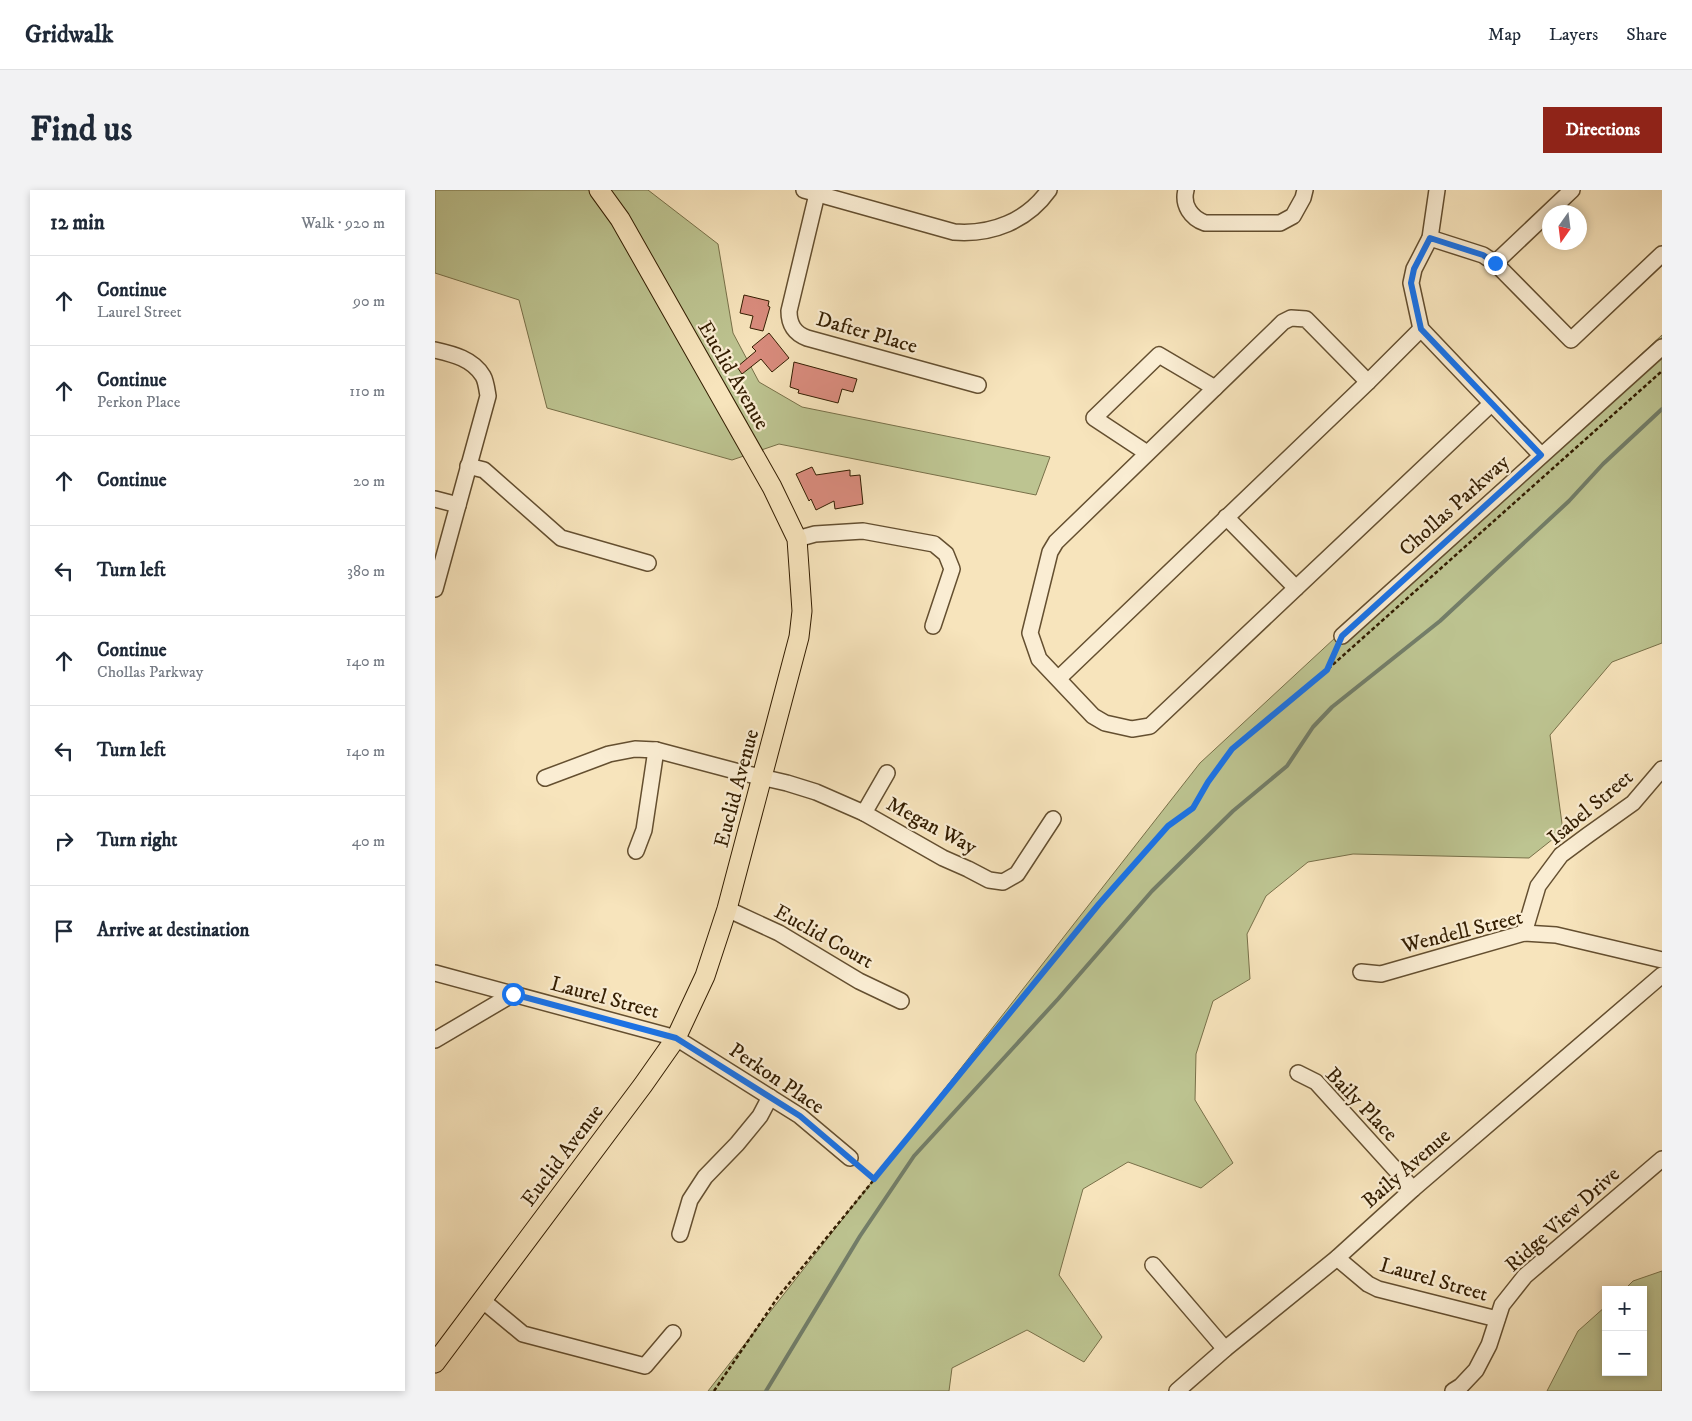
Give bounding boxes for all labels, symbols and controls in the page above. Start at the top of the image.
text: Gridwalk [25,20,113,50]
text: Map [1488,24,1521,46]
text: Layers [1549,24,1598,46]
text: Share [1626,24,1667,46]
button: Directions [1543,107,1662,153]
text: Find us [30,108,132,152]
north arrow [1542,205,1587,250]
text: 12 min [50,210,105,236]
text: Walk · 920 m [301,213,385,233]
route end [1484,252,1507,275]
text: Continue [97,279,167,302]
icon: ahead [50,287,78,315]
text: 90 m [353,291,385,311]
text: Laurel Street [97,302,182,322]
street label: Dafter Place [813,306,921,360]
street label: Euclid Avenue [692,316,775,435]
text: Continue [97,369,167,392]
icon: ahead [50,377,78,405]
text: 110 m [349,381,385,401]
text: Perkon Place [97,392,180,412]
street label: Chollas Parkway [1394,449,1516,562]
icon: ahead [50,467,78,495]
text: Continue [97,469,167,492]
text: 20 m [353,471,385,491]
icon: left [50,557,78,585]
text: Turn left [97,559,166,582]
text: 380 m [347,561,385,581]
text: Continue [97,639,167,662]
icon: ahead [50,647,78,675]
text: 140 m [346,651,385,671]
text: Chollas Parkway [97,662,203,682]
street label: Euclid Avenue [709,726,765,850]
icon: left [50,737,78,765]
text: Turn left [97,739,166,762]
text: 140 m [346,741,385,761]
street label: Isabel Street [1543,764,1639,851]
street label: Megan Way [882,791,982,861]
icon: right [50,827,78,855]
text: Turn right [97,829,177,852]
text: 40 m [352,831,385,851]
street label: Euclid Court [769,899,878,975]
street label: Wendell Street [1398,904,1526,960]
icon: arrive [50,917,78,945]
text: Arrive at destination [97,919,249,942]
street label: Laurel Street [548,971,662,1025]
route start [502,983,525,1006]
street label: Perkon Place [724,1037,829,1120]
street label: Baily Place [1320,1062,1403,1147]
street label: Euclid Avenue [516,1099,610,1212]
street label: Baily Avenue [1357,1123,1456,1214]
street label: Ridge View Drive [1500,1161,1626,1278]
street label: Laurel Street [1377,1252,1491,1308]
map controls [1602,1286,1647,1376]
button: + [1602,1286,1647,1331]
button: − [1602,1331,1647,1376]

